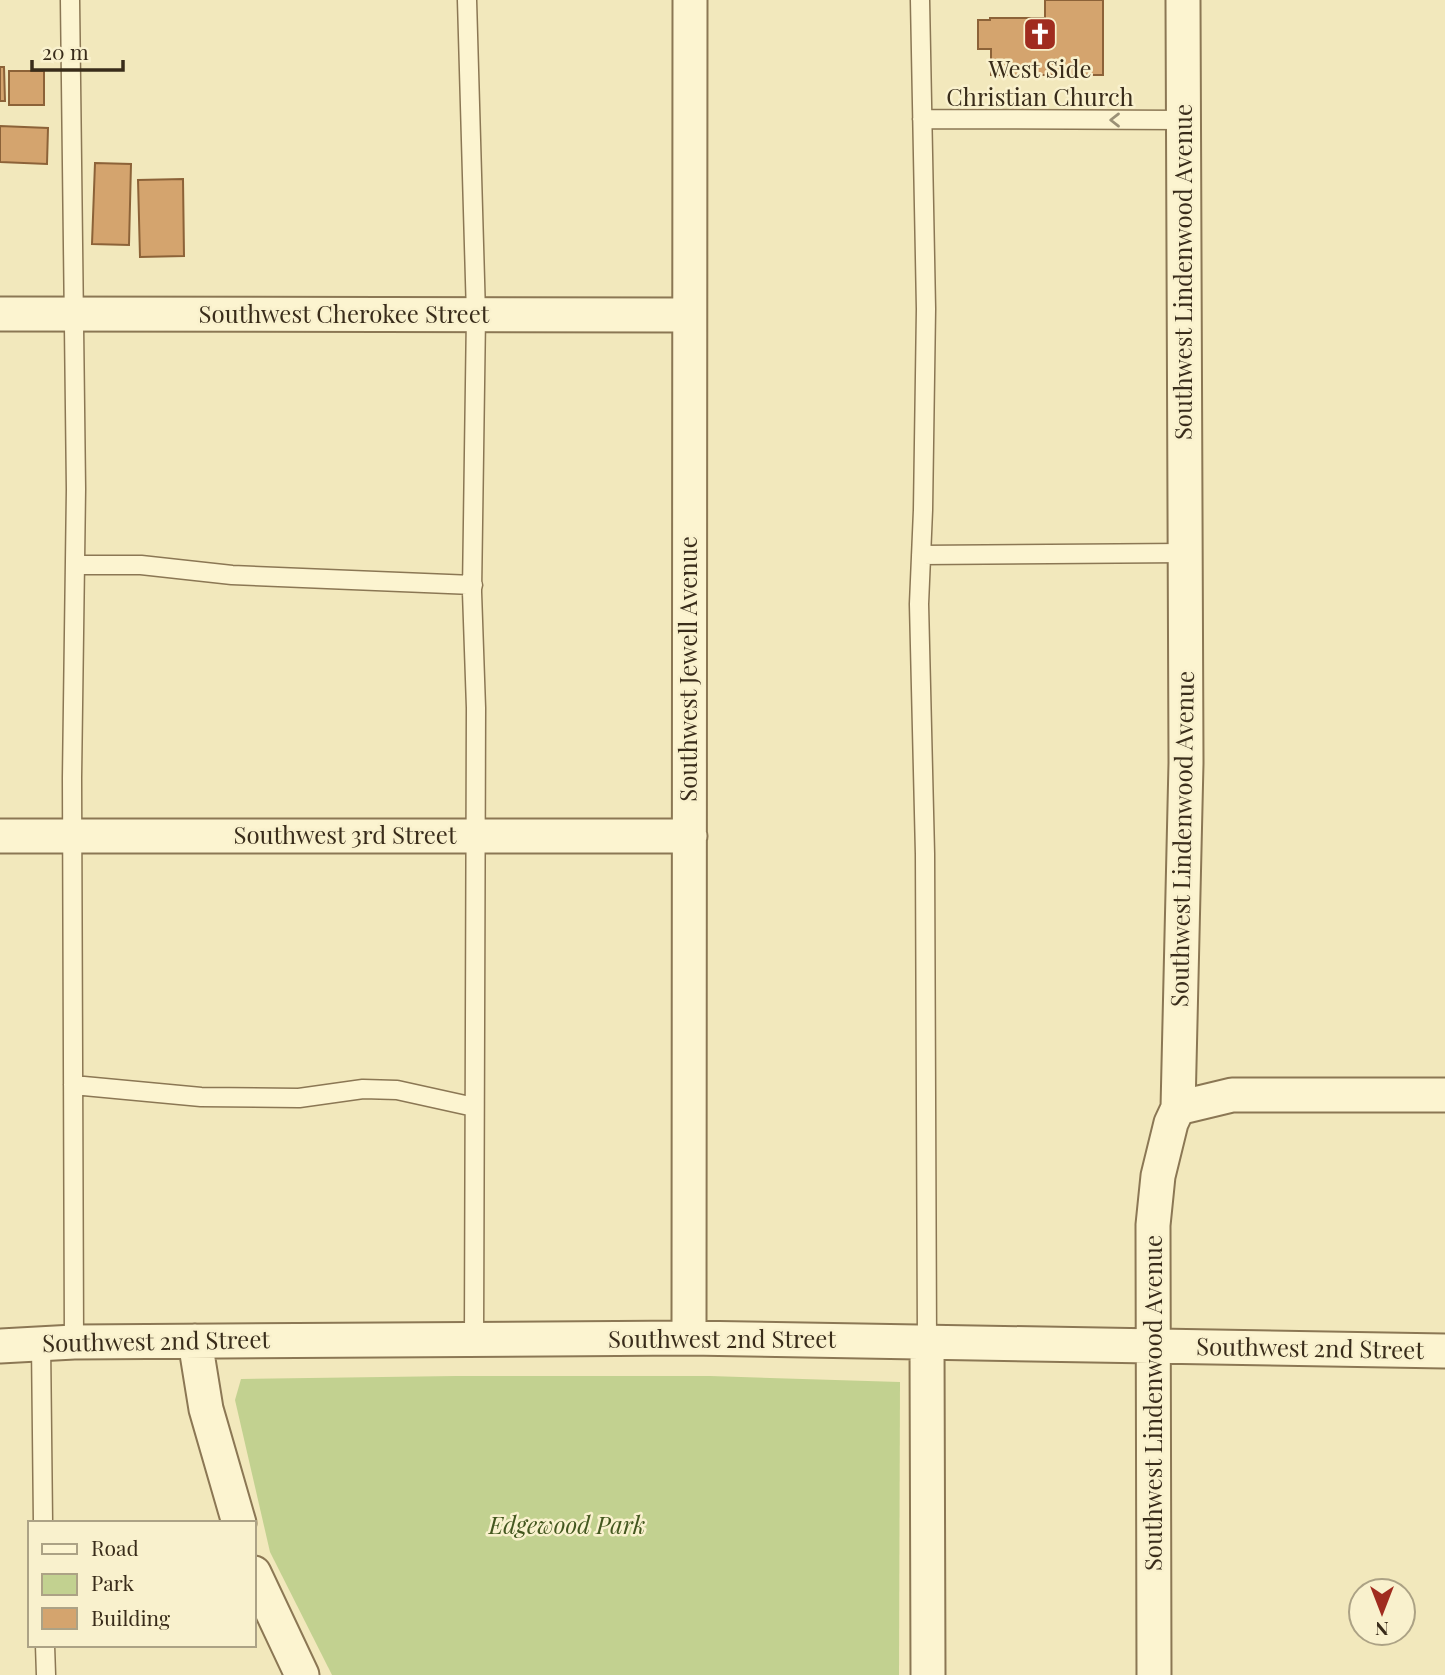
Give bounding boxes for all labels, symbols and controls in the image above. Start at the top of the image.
church icon: West Side Christian Church [1021,15,1059,53]
scale bar [32,28,122,72]
text: 20 m [42,37,89,65]
place label: West Side Christian Church [946,52,1134,112]
street label: Southwest Lindenwood Avenue [1166,104,1198,440]
one-way arrow [1110,112,1120,128]
street label: Southwest Cherokee Street [199,297,490,329]
street label: Southwest Jewell Avenue [671,536,703,802]
street label: Southwest Lindenwood Avenue [1162,671,1200,1007]
street label: Southwest 3rd Street [233,818,457,850]
street label: Southwest Lindenwood Avenue [1136,1235,1168,1571]
street label: Southwest 2nd Street [42,1322,271,1358]
street label: Southwest 2nd Street [608,1322,836,1354]
street label: Southwest 2nd Street [1196,1329,1425,1365]
park label: Edgewood Park [488,1508,645,1540]
legend [28,1521,256,1647]
text: Road [91,1533,139,1561]
text: Park [91,1568,135,1596]
north arrow [1347,1577,1417,1647]
text: Building [91,1603,170,1631]
text: N [1375,1617,1389,1643]

